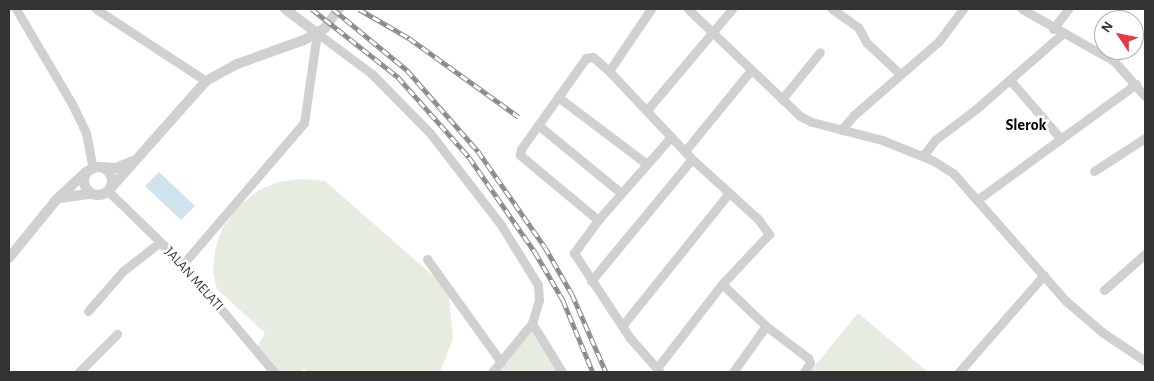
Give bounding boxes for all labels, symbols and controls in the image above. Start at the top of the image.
north arrow [1094,10,1144,60]
text: N [1099,19,1116,35]
district label: Slerok [1005,115,1047,135]
street label: JALAN MELATI [161,244,227,314]

